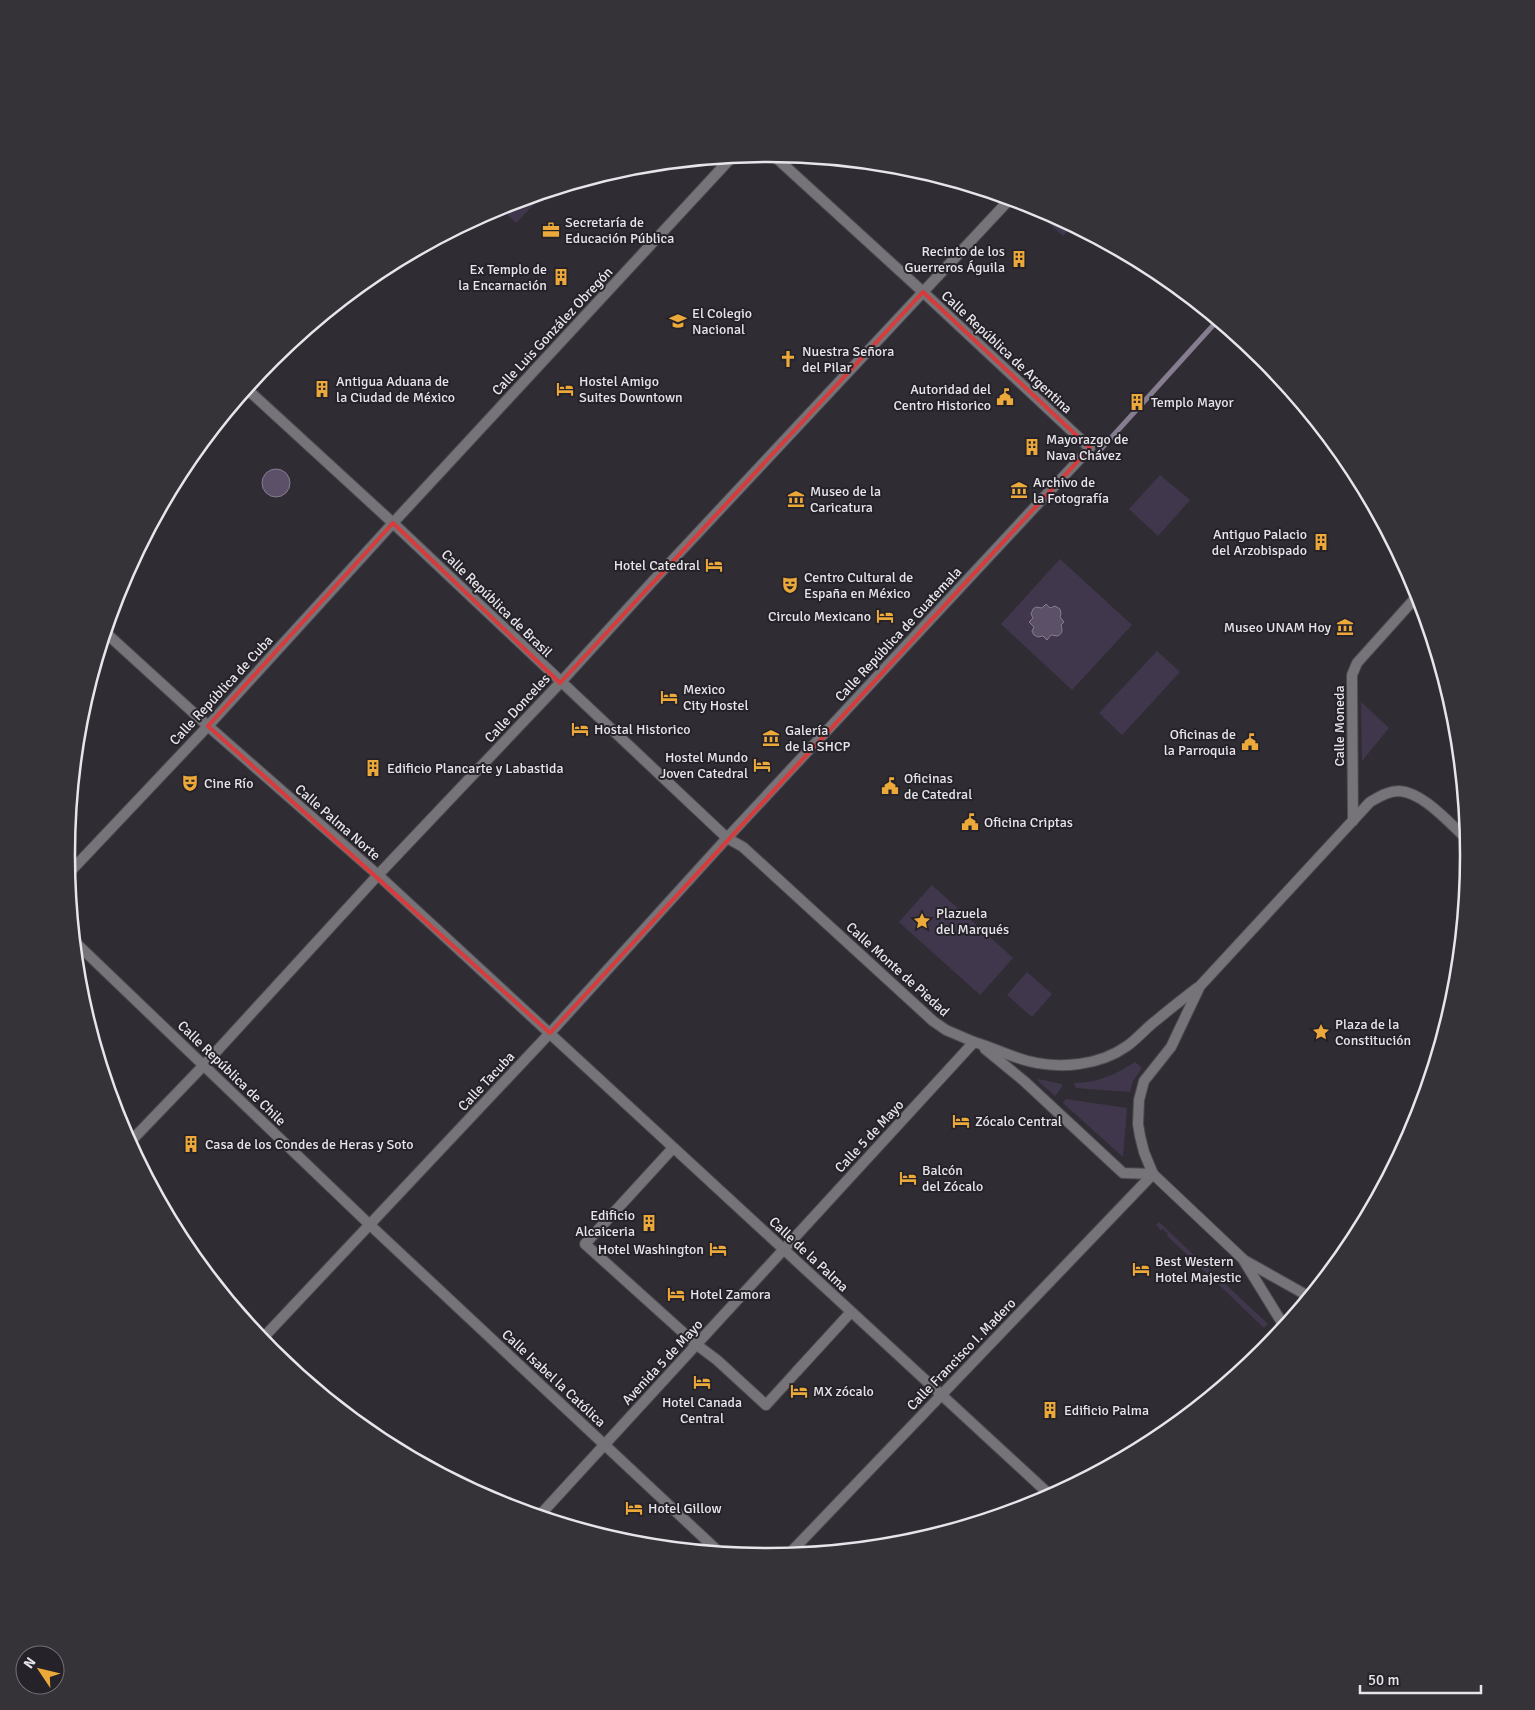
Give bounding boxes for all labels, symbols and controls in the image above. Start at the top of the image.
place label: Secretaría de Educación Pública [565,214,674,247]
office icon: Secretaría de Educación Pública [541,220,561,240]
place label: Recinto de los Guerreros Águila [904,243,1005,276]
building icon: Recinto de los Guerreros Águila [1009,249,1029,269]
place label: Ex Templo de la Encarnación [458,261,547,294]
street label: Calle Luis González Obregón [488,264,616,399]
building icon: Ex Templo de la Encarnación [551,267,571,287]
street label: Calle República de Argentina [938,287,1076,417]
place label: El Colegio Nacional [692,305,752,338]
school or university icon: El Colegio Nacional [668,311,688,331]
place label: Nuestra Señora del Pilar [802,343,894,376]
church icon: Nuestra Señora del Pilar [778,349,798,369]
place label: Antigua Aduana de la Ciudad de México [336,373,455,406]
place label: Hostel Amigo Suites Downtown [579,373,683,406]
building icon: Antigua Aduana de la Ciudad de México [312,379,332,399]
hotel icon: Hostel Amigo Suites Downtown [555,379,575,399]
place label: Autoridad del Centro Historico [893,381,991,414]
public building icon: Autoridad del Centro Historico [995,387,1015,407]
building icon: Templo Mayor [1127,392,1147,412]
place label: Templo Mayor [1151,394,1235,411]
place label: Mayorazgo de Nava Chávez [1046,431,1128,464]
building icon: Mayorazgo de Nava Chávez [1022,437,1042,457]
place label: Archivo de la Fotografía [1033,474,1109,507]
museum icon: Archivo de la Fotografía [1009,480,1029,500]
place label: Museo de la Caricatura [810,483,881,516]
museum icon: Museo de la Caricatura [786,489,806,509]
place label: Antiguo Palacio del Arzobispado [1212,526,1307,559]
building icon: Antiguo Palacio del Arzobispado [1311,532,1331,552]
street label: Calle República de Brasil [438,546,556,661]
hotel icon: Hotel Catedral [704,555,724,575]
place label: Hotel Catedral [614,557,700,574]
street label: Calle República de Guatemala [831,563,965,705]
place label: Centro Cultural de España en México [804,569,913,602]
theatre icon: Centro Cultural de España en México [780,575,800,595]
hotel icon: Circulo Mexicano [875,606,895,626]
place label: Circulo Mexicano [768,608,871,625]
museum icon: Museo UNAM Hoy [1335,617,1355,637]
place label: Museo UNAM Hoy [1224,619,1331,636]
street label: Calle República de Cuba [166,632,277,749]
street label: Calle Donceles [481,670,554,746]
place label: Mexico City Hostel [683,681,749,714]
street label: Calle Moneda [1331,685,1348,767]
hotel icon: Mexico City Hostel [659,687,679,707]
hotel icon: Hostal Historico [570,719,590,739]
place label: Hostal Historico [594,721,690,738]
place label: Galería de la SHCP [785,722,850,755]
place label: Oficinas de la Parroquia [1164,726,1236,759]
museum icon: Galería de la SHCP [761,728,781,748]
public building icon: Oficinas de la Parroquia [1240,732,1260,752]
place label: Hostel Mundo Joven Catedral [660,749,748,782]
hotel icon: Hostel Mundo Joven Catedral [752,755,772,775]
building icon: Edificio Plancarte y Labastida [363,758,383,778]
place label: Edificio Plancarte y Labastida [387,760,564,777]
place label: Oficinas de Catedral [904,770,972,803]
theatre icon: Cine Río [180,773,200,793]
place label: Cine Río [204,775,253,792]
public building icon: Oficinas de Catedral [880,776,900,796]
street label: Calle Palma Norte [291,781,384,864]
public building icon: Oficina Criptas [960,812,980,832]
place label: Oficina Criptas [984,814,1073,831]
place label: Plazuela del Marqués [936,905,1009,938]
place icon: Plazuela del Marqués [912,911,932,931]
street label: Calle Monte de Piedad [843,919,953,1020]
place label: Plaza de la Constitución [1335,1016,1411,1049]
street label: Calle República de Chile [174,1017,289,1130]
place icon: Plaza de la Constitución [1311,1022,1331,1042]
street label: Calle Tacuba [455,1048,518,1115]
street label: Calle 5 de Mayo [831,1096,907,1176]
hotel icon: Zócalo Central [951,1111,971,1131]
place label: Zócalo Central [975,1113,1062,1130]
building icon: Casa de los Condes de Heras y Soto [181,1134,201,1154]
place label: Casa de los Condes de Heras y Soto [205,1136,414,1153]
place label: Balcón del Zócalo [922,1162,983,1195]
hotel icon: Balcón del Zócalo [898,1168,918,1188]
place label: Edificio Alcaiceria [575,1207,635,1240]
building icon: Edificio Alcaiceria [639,1213,659,1233]
street label: Calle de la Palma [765,1213,852,1295]
hotel icon: Hotel Washington [708,1239,728,1259]
place label: Hotel Washington [598,1241,704,1258]
place label: Best Western Hotel Majestic [1155,1253,1242,1286]
hotel icon: Best Western Hotel Majestic [1131,1259,1151,1279]
hotel icon: Hotel Zamora [666,1284,686,1304]
place label: Hotel Zamora [690,1286,771,1303]
street label: Calle Francisco I. Madero [903,1295,1019,1414]
street label: Avenida 5 de Mayo [618,1316,706,1409]
street label: Calle Isabel la Católica [498,1326,609,1431]
hotel icon: Hotel Canada Central [692,1372,712,1392]
hotel icon: MX zócalo [789,1381,809,1401]
place label: MX zócalo [813,1383,874,1400]
place label: Hotel Canada Central [662,1394,742,1427]
building icon: Edificio Palma [1040,1400,1060,1420]
place label: Edificio Palma [1064,1402,1149,1419]
hotel icon: Hotel Gillow [624,1498,644,1518]
place label: Hotel Gillow [648,1500,722,1517]
north arrow [15,1645,65,1695]
text: N [20,1654,40,1672]
scale bar [1360,1662,1481,1694]
text: 50 m [1368,1671,1399,1689]

